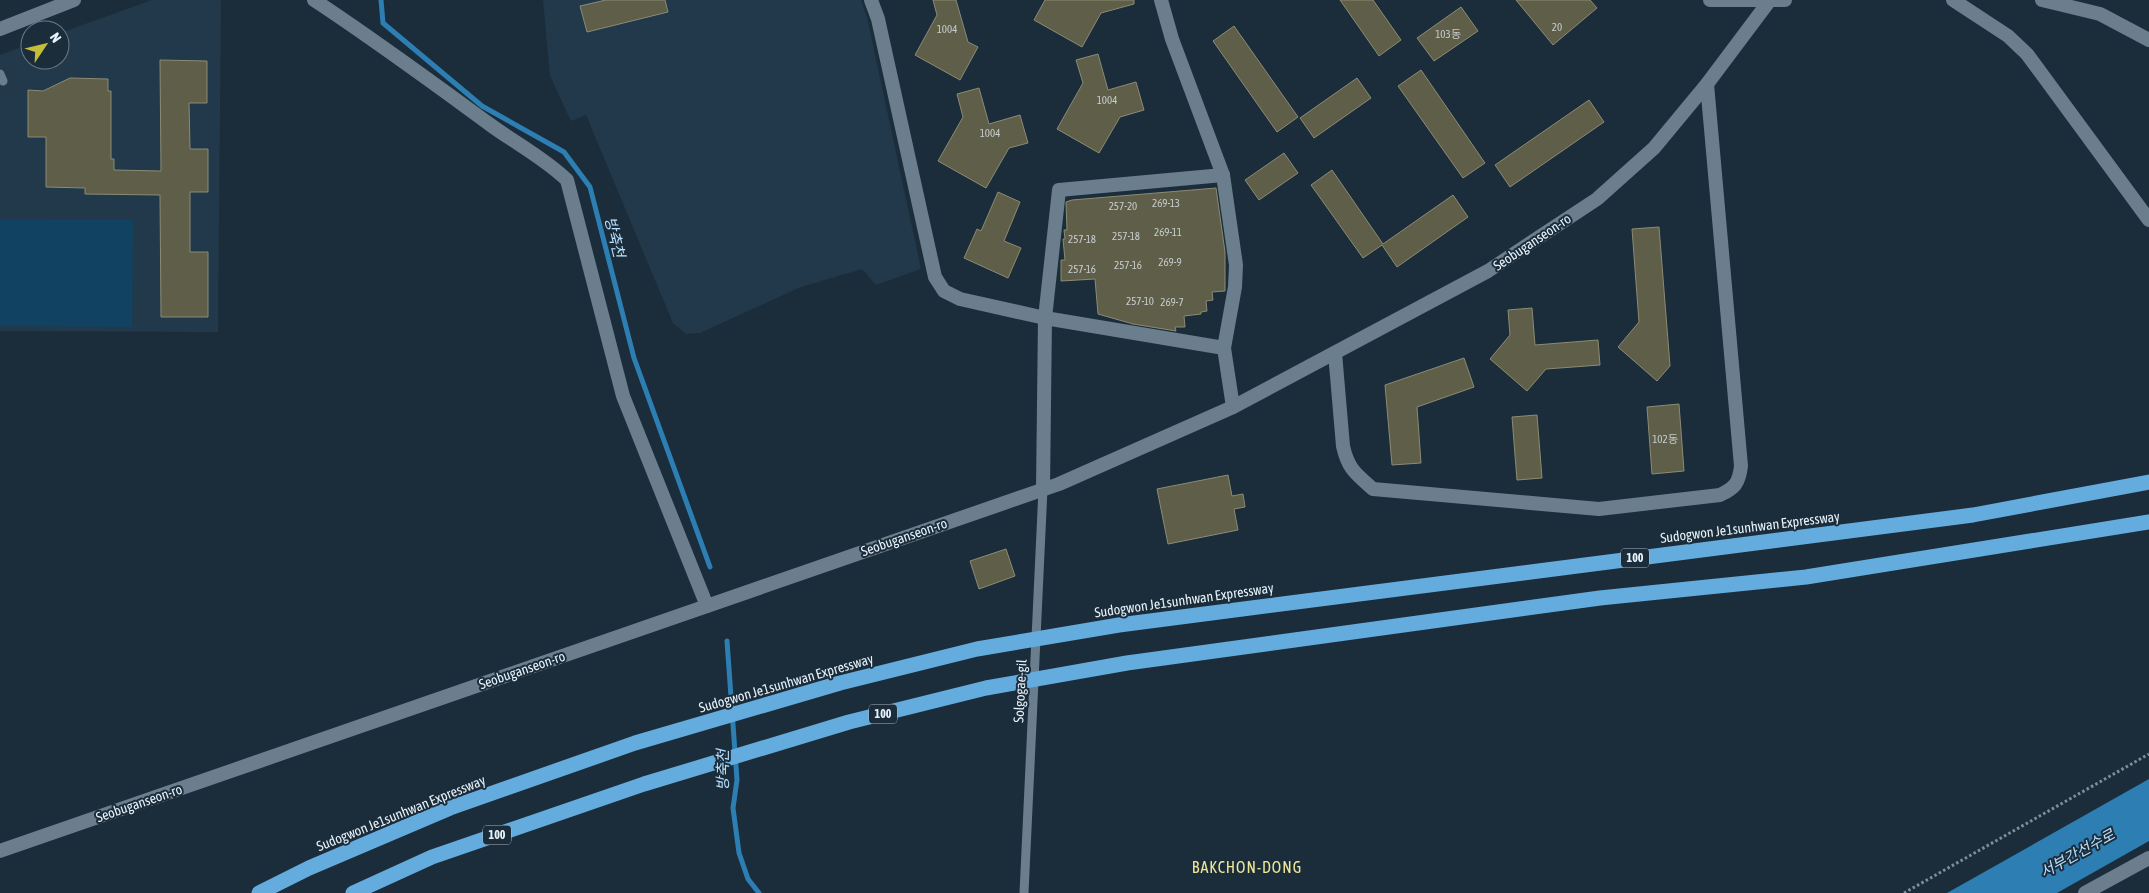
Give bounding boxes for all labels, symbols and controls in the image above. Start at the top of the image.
north arrow [20,20,70,70]
house number: 20 [1552,21,1562,33]
house number: 1004 [937,23,957,35]
house number: 103동 [1435,28,1461,40]
text: N [47,30,65,46]
house number: 1004 [1097,94,1117,106]
house number: 1004 [980,127,1000,139]
house number: 269-13 [1152,197,1180,209]
house number: 257-20 [1109,200,1137,212]
street label: Seobuganseon-ro [1490,210,1574,274]
water label: 방축천 [602,215,629,261]
house number: 269-11 [1154,226,1182,238]
house number: 257-18 [1112,230,1140,242]
house number: 257-18 [1068,233,1096,245]
house number: 269-9 [1158,256,1182,268]
house number: 257-16 [1114,259,1142,271]
house number: 257-16 [1068,263,1096,275]
house number: 257-10 [1126,295,1154,307]
house number: 269-7 [1160,296,1184,308]
house number: 102동 [1652,433,1678,445]
street label: Sudogwon Je1sunhwan Expressway [1659,508,1841,546]
street label: Seobuganseon-ro [859,515,949,559]
road number: 100 [1621,548,1649,568]
street label: Sudogwon Je1sunhwan Expressway [1093,579,1275,620]
street label: Seobuganseon-ro [477,648,567,692]
street label: Sudogwon Je1sunhwan Expressway [697,650,875,716]
street label: Solgogae-gil [1010,659,1030,723]
road number: 100 [869,704,897,724]
water label: 방축천 [714,747,731,791]
street label: Sudogwon Je1sunhwan Expressway [314,772,488,854]
street label: Seobuganseon-ro [94,781,184,825]
water label: 서부간선수로 [2037,825,2118,881]
road number: 100 [483,826,511,844]
district label: BAKCHON-DONG [1192,858,1302,876]

